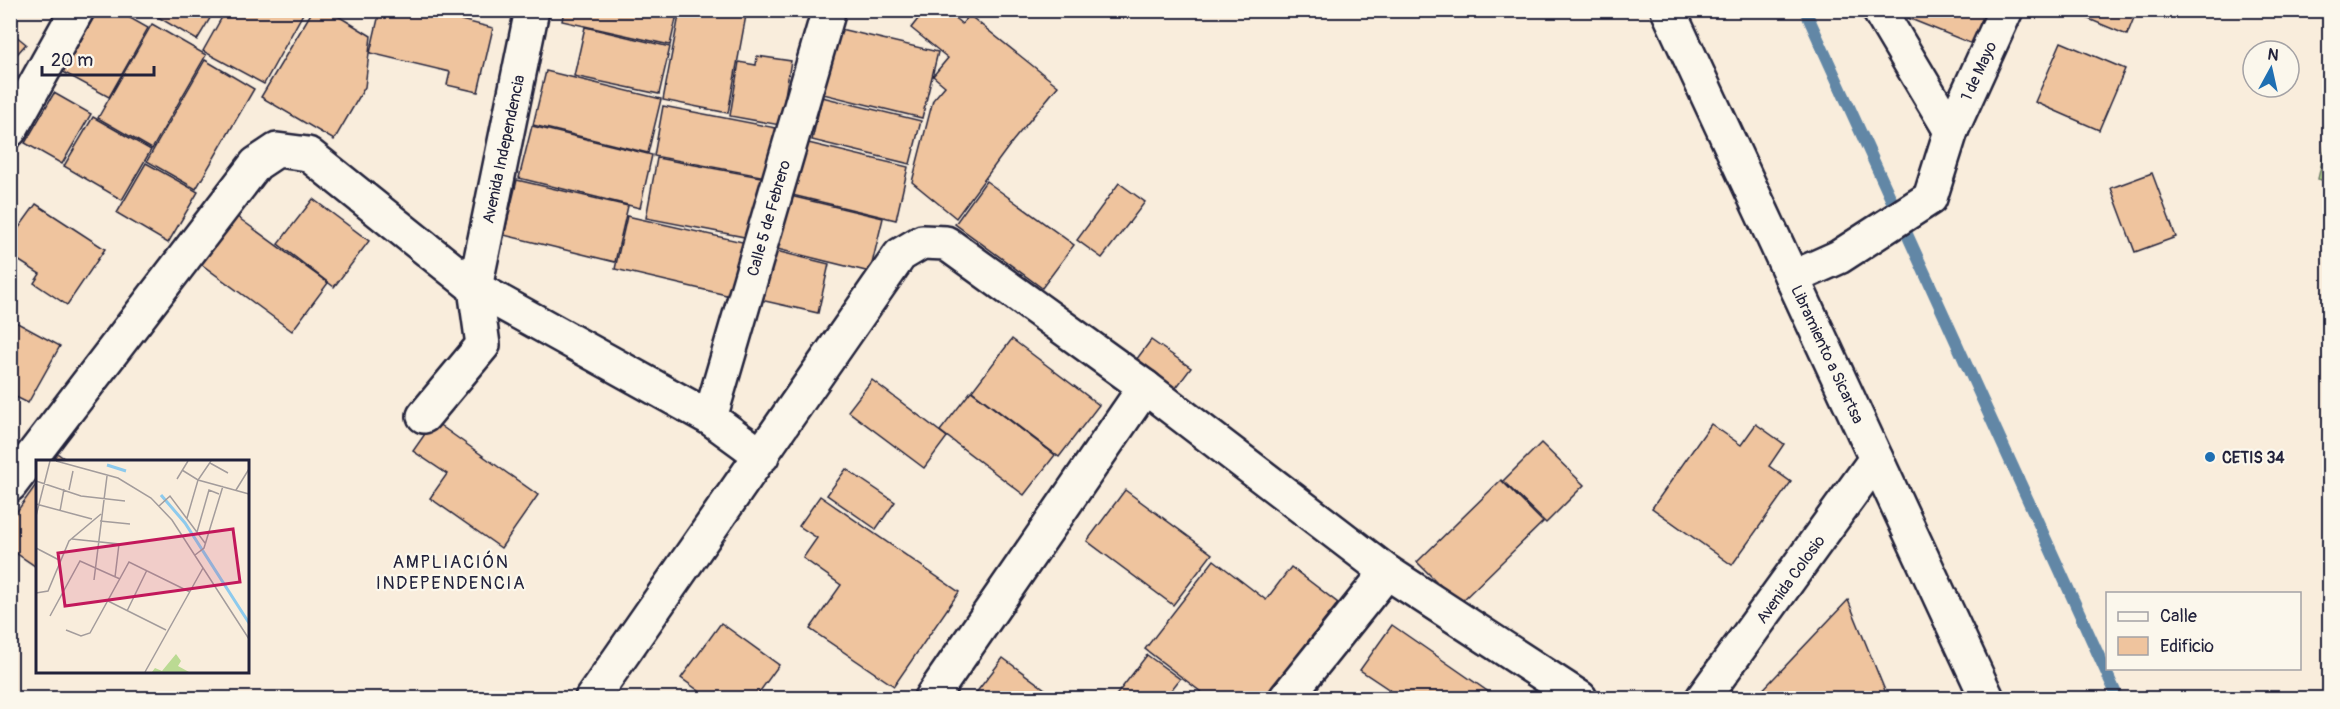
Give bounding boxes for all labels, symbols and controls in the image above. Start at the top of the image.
street label: 1 de Mayo [1956,38,2002,104]
scale bar [42,39,154,77]
north arrow [2241,39,2301,99]
text: N [2266,44,2280,66]
text: 20 m [51,49,93,72]
street label: Avenida Independencia [478,73,530,225]
street label: Calle 5 de Febrero [743,157,795,279]
street label: Libramiento a Sicartsa [1786,282,1868,427]
place label: CETIS 34 [2222,448,2285,468]
marker: CETIS 34 [2203,450,2217,464]
inset map [36,460,249,673]
street label: Avenida Colosio [1752,531,1830,628]
district label: AMPLIACIÓN INDEPENDENCIA [376,550,526,595]
legend [2106,592,2301,670]
text: Calle [2160,605,2197,628]
text: Edificio [2160,635,2214,658]

